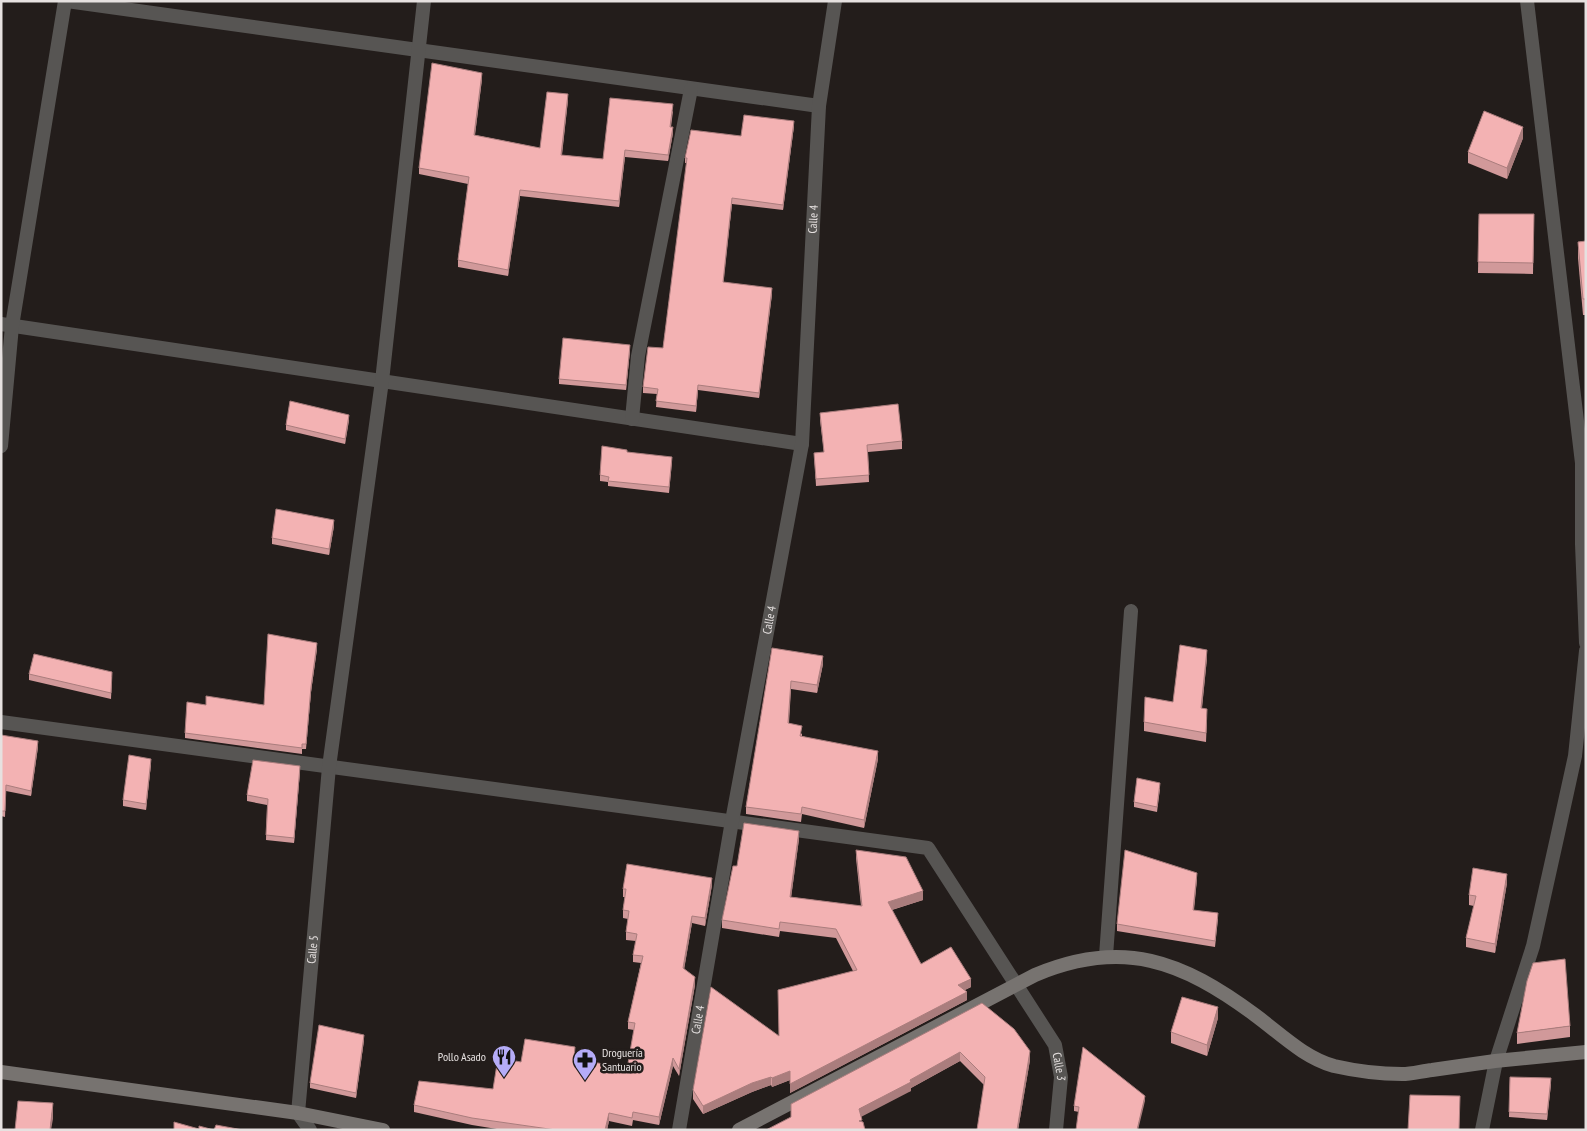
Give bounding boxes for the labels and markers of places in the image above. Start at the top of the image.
restaurant icon: Pollo Asado [491,1044,517,1078]
place label: Droguería Santuario [602,1045,643,1074]
pharmacy icon: Droguería Santuario [572,1047,598,1081]
place label: Pollo Asado [438,1049,486,1064]

